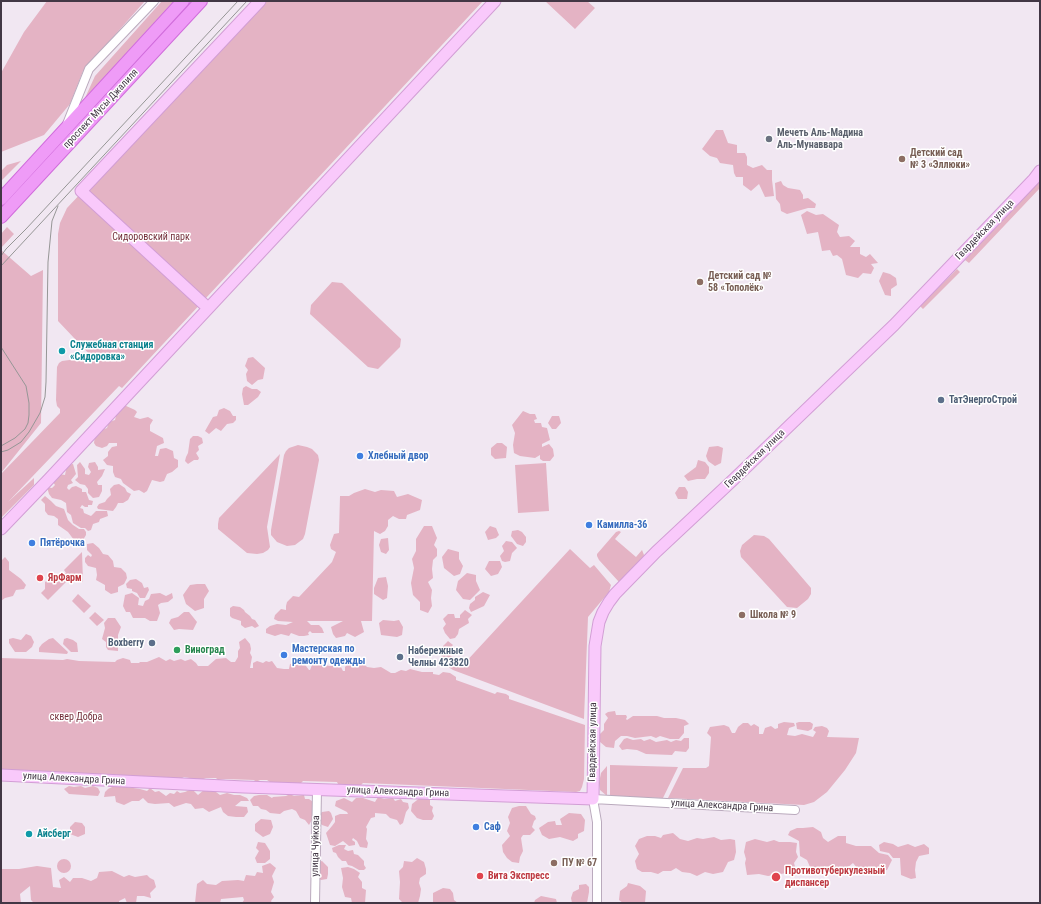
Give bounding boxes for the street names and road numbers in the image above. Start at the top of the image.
street label: проспект Мусы Джалиля [61,67,141,151]
street label: Гвардейская улица [953,197,1017,263]
street label: Гвардейская улица [722,427,788,491]
street label: Гвардейская улица [586,702,600,782]
street label: улица Александра Грина [22,770,126,788]
street label: улица Александра Грина [347,784,449,800]
street label: улица Александра Грина [670,797,774,815]
street label: улица Чуйкова [309,815,323,877]

